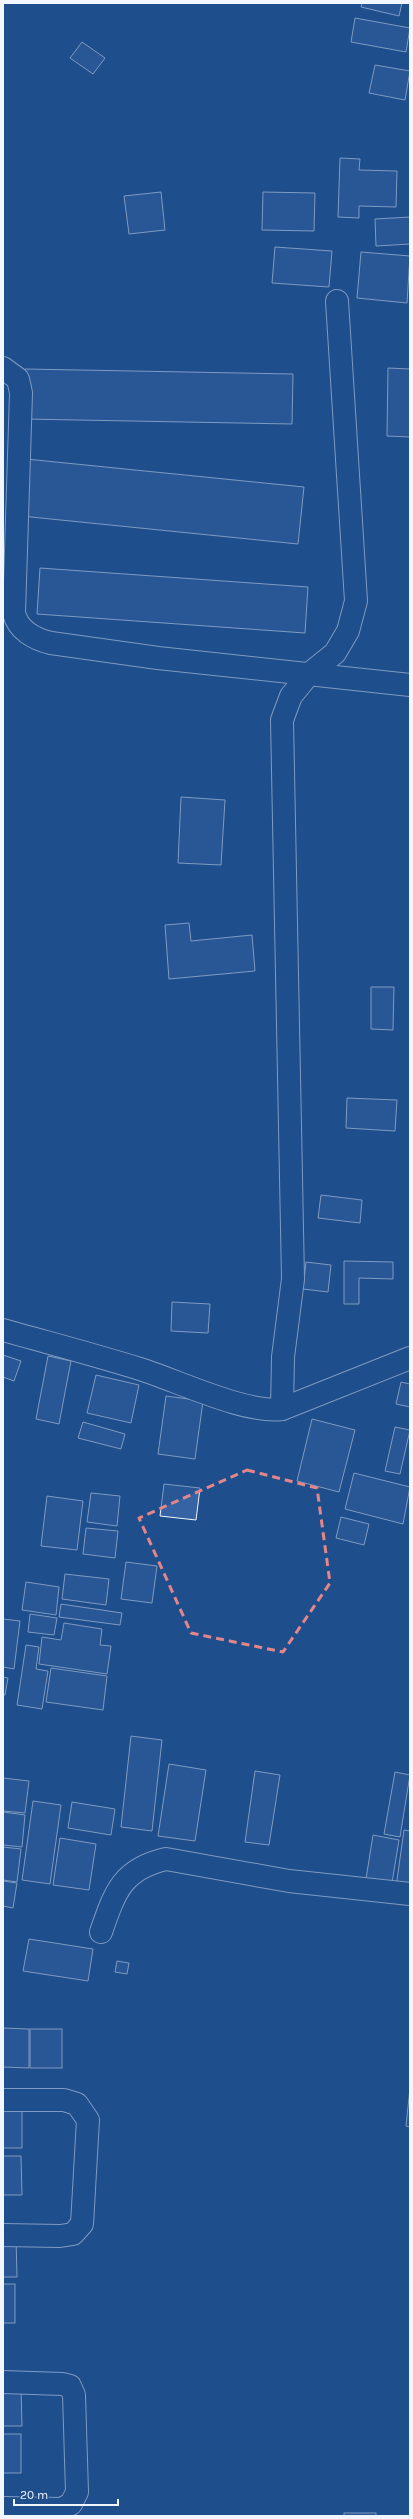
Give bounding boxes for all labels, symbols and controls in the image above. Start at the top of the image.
scale bar [14,2481,118,2507]
text: 20 m [20,2488,48,2502]

